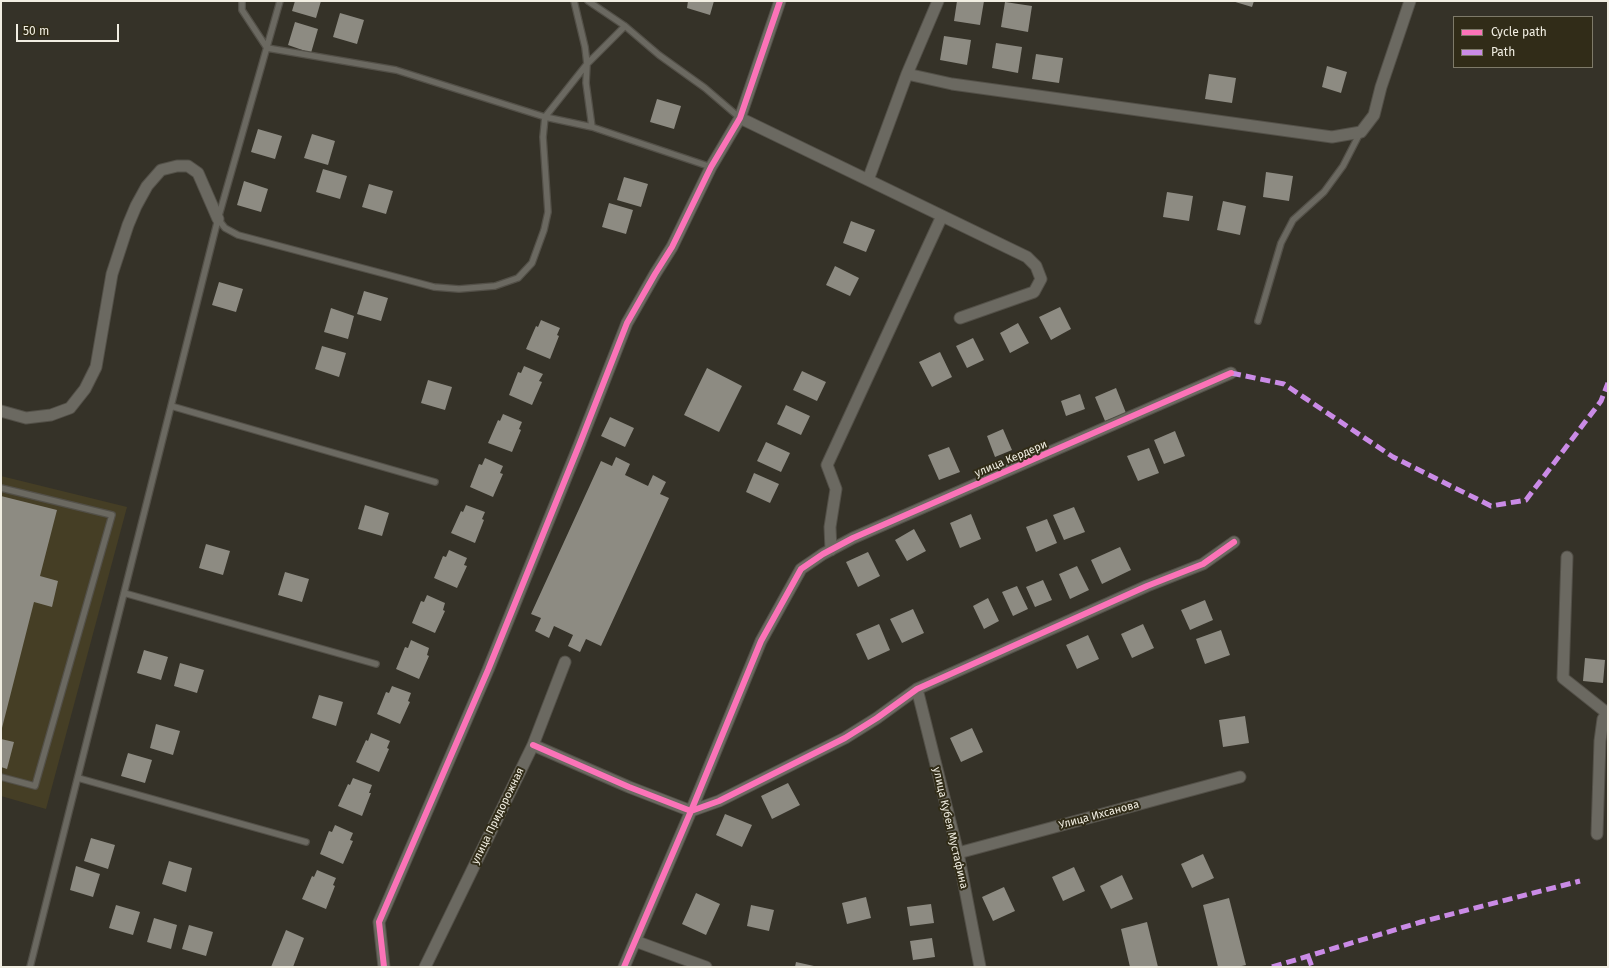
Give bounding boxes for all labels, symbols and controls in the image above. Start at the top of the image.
scale bar [18,16,121,42]
legend [1453,16,1593,68]
text: 50 m [23,24,49,38]
text: Cycle path [1491,25,1547,39]
text: Path [1491,45,1515,59]
street label: улица Кердери [973,438,1049,480]
street label: улица Придорожная [469,765,527,867]
street label: улица Кубея Мустафина [930,766,970,890]
street label: Улица Ихсанова [1057,798,1141,832]

